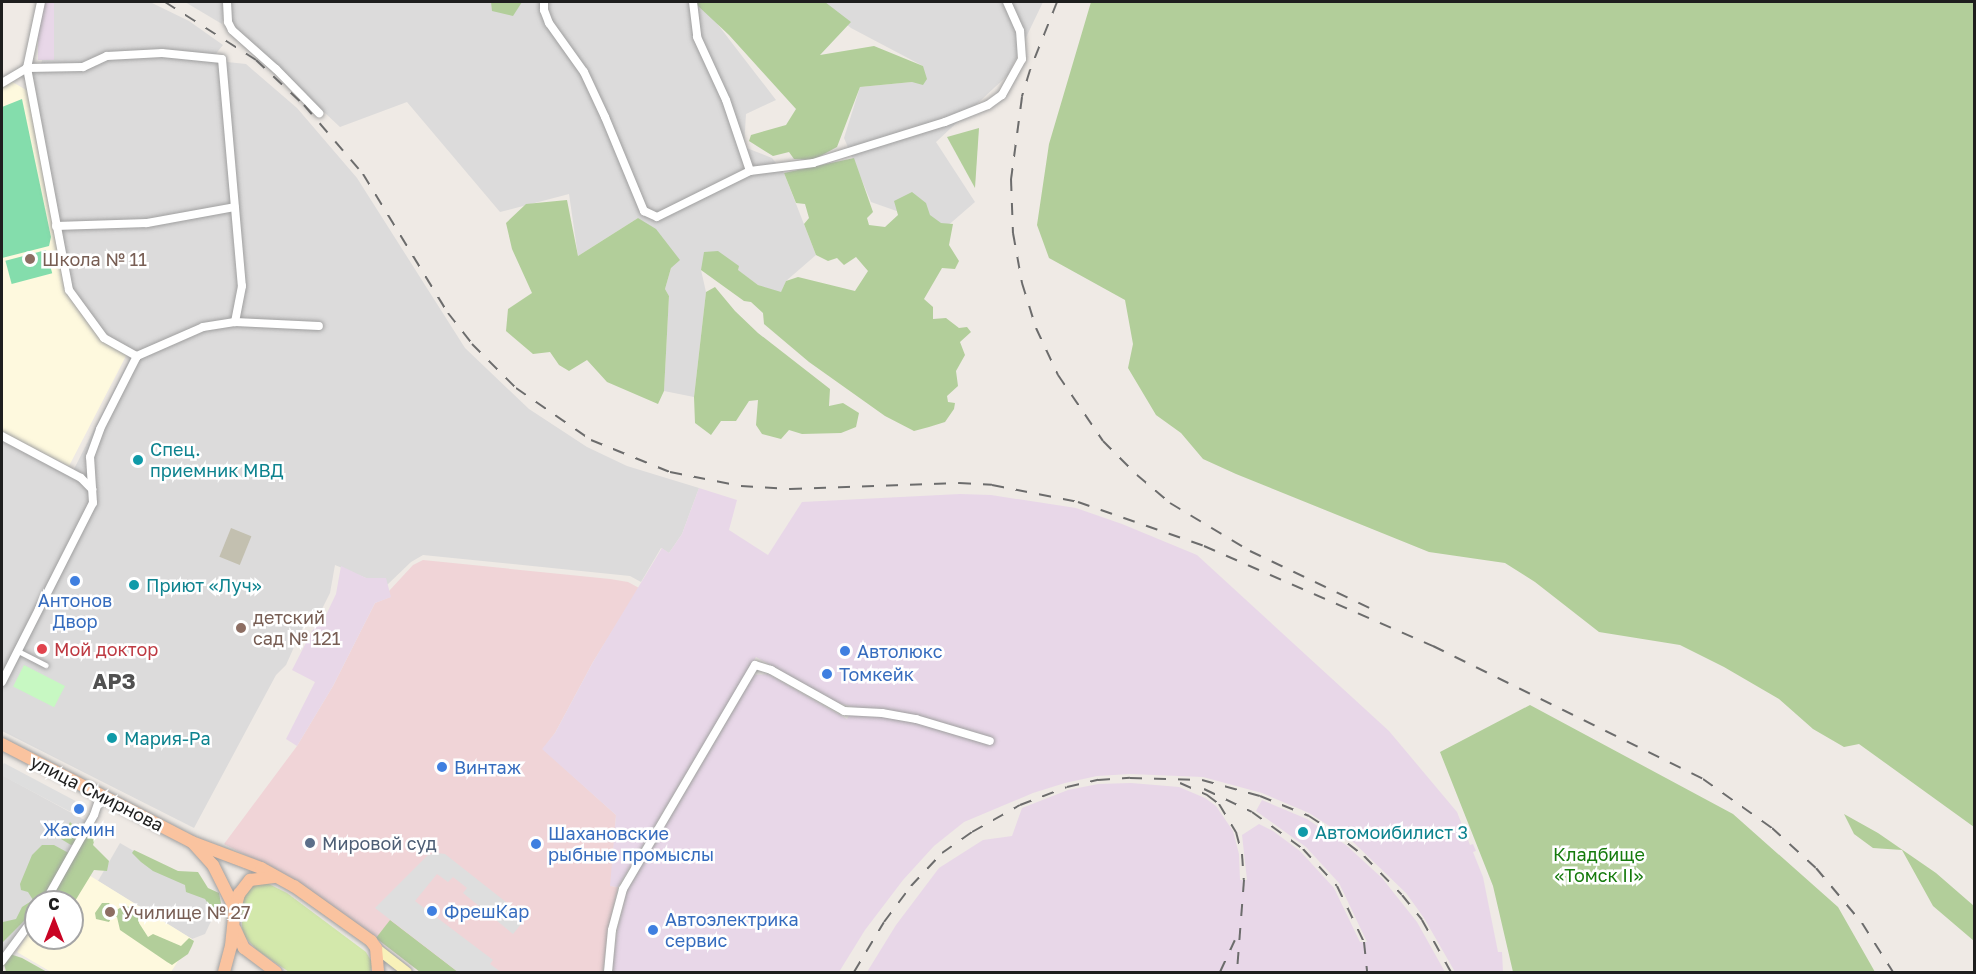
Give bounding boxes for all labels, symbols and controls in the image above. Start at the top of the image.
place label: Школа № 11 [42,248,147,270]
marker: Школа № 11 [23,252,37,266]
place label: Спец. приемник МВД [150,439,284,482]
marker: Спец. приемник МВД [131,453,145,467]
marker: Антонов Двор [68,574,82,588]
place label: Приют «Луч» [146,574,262,596]
marker: Приют «Луч» [127,578,141,592]
place label: Антонов Двор [38,590,112,632]
place label: детский сад № 121 [253,607,340,650]
marker: детский сад № 121 [234,621,248,635]
place label: Мой доктор [54,638,158,660]
place label: Автолюкс [857,640,943,662]
marker: Мой доктор [35,642,49,656]
marker: Автолюкс [838,644,852,658]
place label: Томкейк [839,663,914,685]
marker: Томкейк [820,667,834,681]
district label: АРЗ [92,668,136,694]
place label: Мария-Ра [124,727,211,749]
marker: Мария-Ра [105,731,119,745]
street label: улица Смирнова [27,750,167,836]
place label: Винтаж [454,756,521,778]
marker: Винтаж [435,760,449,774]
marker: Жасмин [72,802,86,816]
place label: Жасмин [43,818,115,840]
place label: Автомоибилист 3 [1315,821,1468,843]
place label: Шахановские рыбные промыслы [548,823,714,866]
marker: Автомоибилист 3 [1296,825,1310,839]
place label: Мировой суд [322,832,437,854]
marker: Мировой суд [303,836,317,850]
marker: Шахановские рыбные промыслы [529,837,543,851]
park label: Кладбище «Томск II» [1553,844,1645,886]
north arrow [24,890,84,950]
text: С [48,894,60,914]
place label: ФрешКар [444,900,529,922]
place label: Училище № 27 [122,901,250,923]
marker: ФрешКар [425,904,439,918]
marker: Училище № 27 [103,905,117,919]
place label: Автоэлектрика сервис [665,909,799,952]
marker: Автоэлектрика сервис [646,923,660,937]

